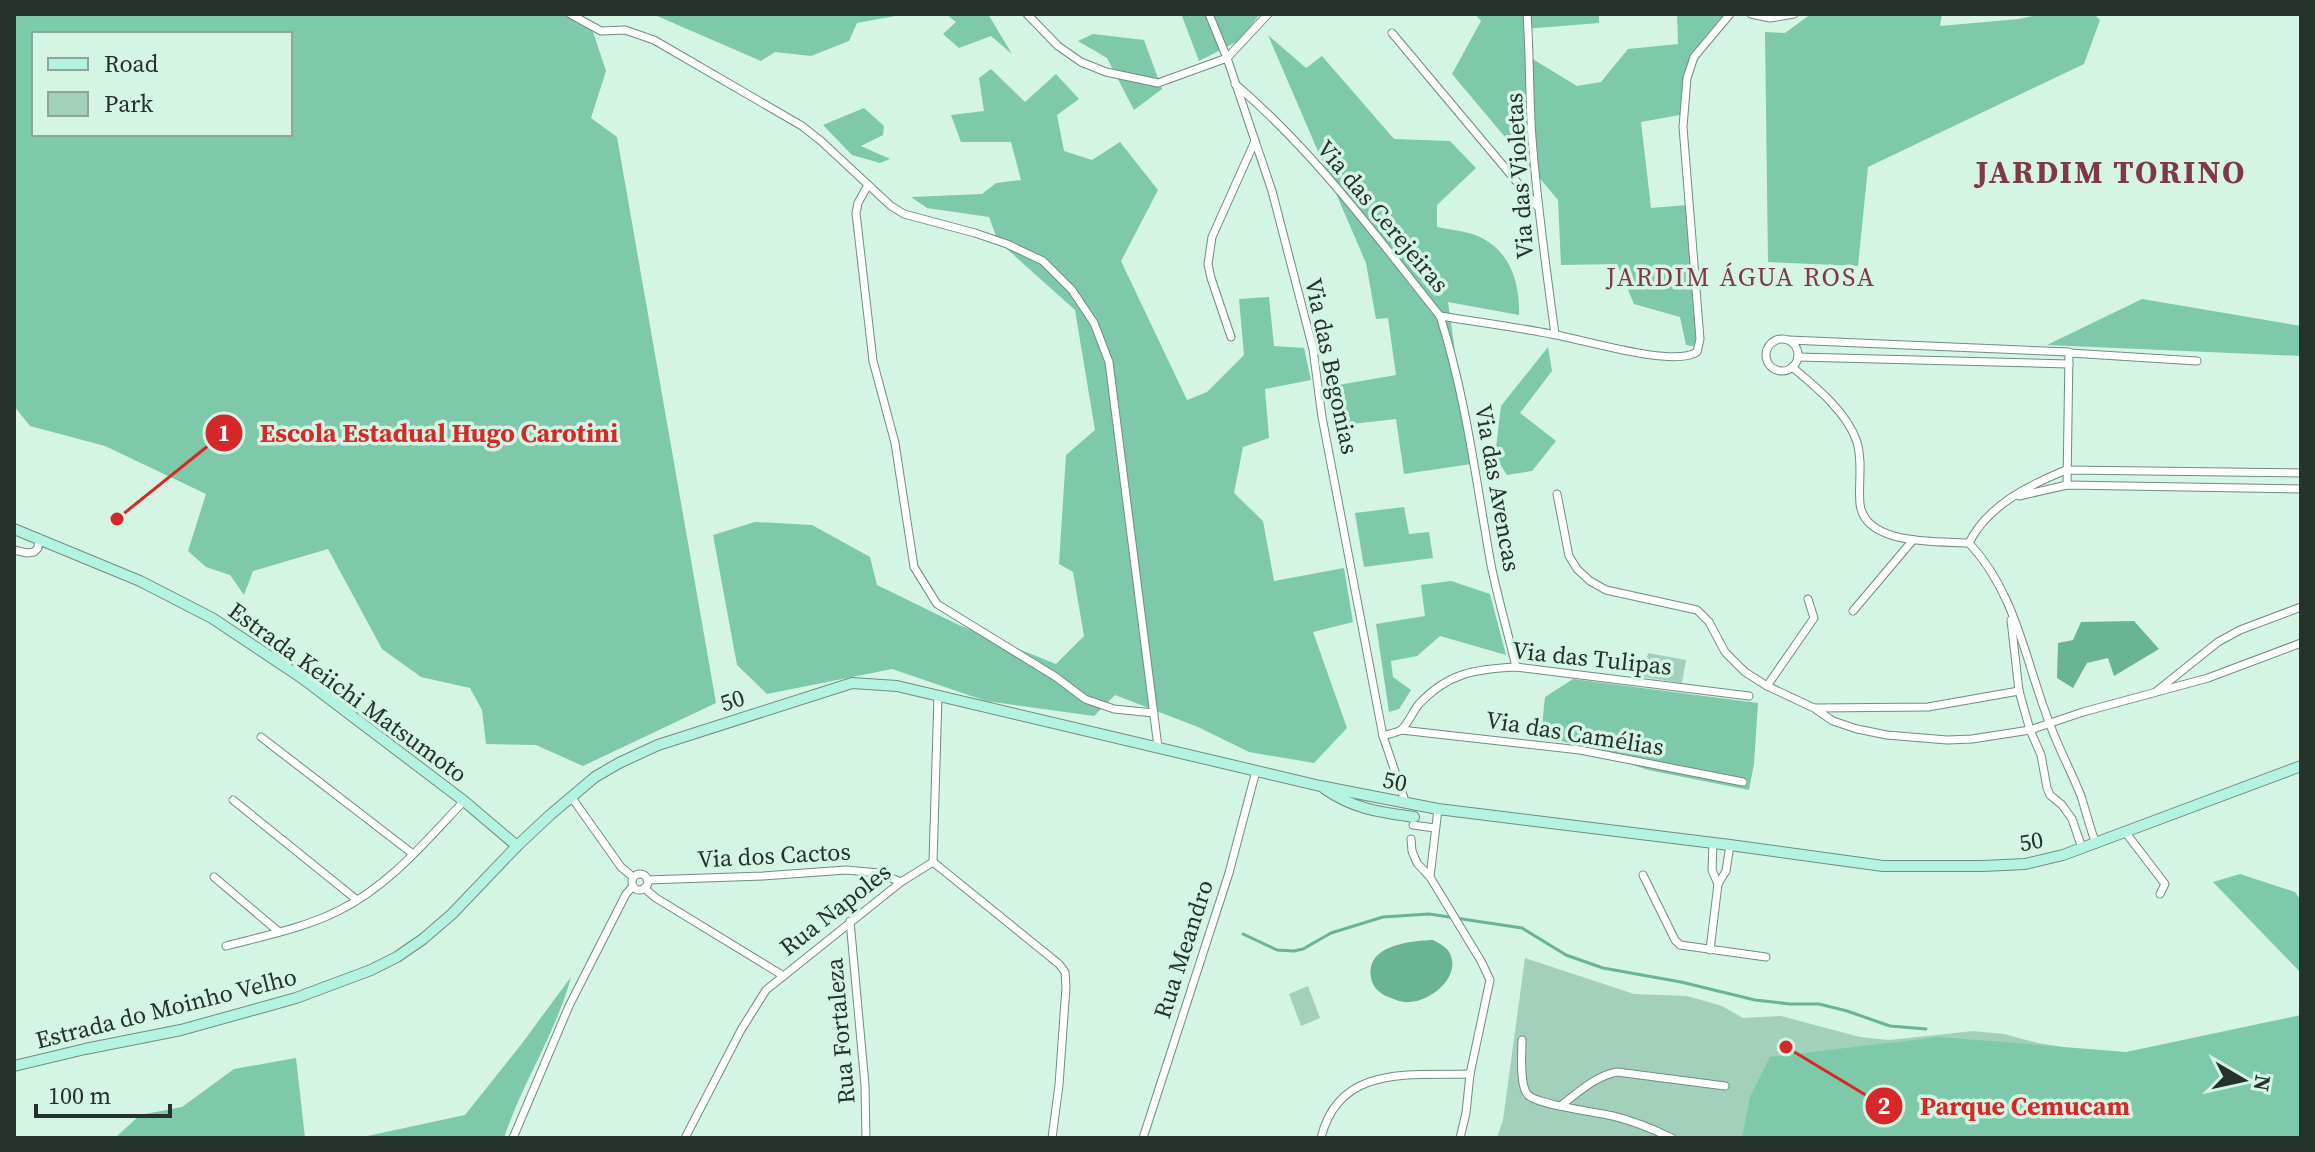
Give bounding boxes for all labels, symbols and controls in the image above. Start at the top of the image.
legend [32,32,292,136]
text: Road [104,47,159,80]
text: Park [104,87,154,120]
street label: Via das Violetas [1497,92,1541,260]
street label: Via das Cerejeiras [1309,133,1457,299]
district label: JARDIM TORINO [1974,150,2246,194]
district label: JARDIM ÁGUA ROSA [1605,259,1876,295]
street label: Via das Begonias [1297,275,1367,457]
street label: Via das Avencas [1467,402,1529,574]
callout: Escola Estadual Hugo Carotini [204,408,634,458]
text: Escola Estadual Hugo Carotini [260,415,618,451]
text: 1 [217,416,231,449]
street label: Estrada Keiichi Matsumoto [222,594,474,790]
street label: Via das Tulipas [1511,633,1673,683]
street label: 50 [715,681,749,719]
street label: Via das Camélias [1484,703,1666,763]
street label: 50 [1380,763,1410,799]
street label: 50 [2016,823,2046,859]
street label: Via dos Cactos [696,835,852,875]
street label: Rua Napoles [772,855,898,963]
street label: Rua Meandro [1145,876,1221,1022]
street label: Rua Fortaleza [817,956,863,1105]
street label: Estrada do Moinho Velho [32,960,300,1056]
north arrow [2203,1040,2283,1120]
scale bar [36,1068,170,1118]
text: N [2247,1073,2279,1093]
text: 100 m [48,1079,111,1112]
callout: Parque Cemucam [1864,1081,2146,1131]
text: Parque Cemucam [1920,1088,2131,1124]
text: 2 [1877,1089,1891,1122]

